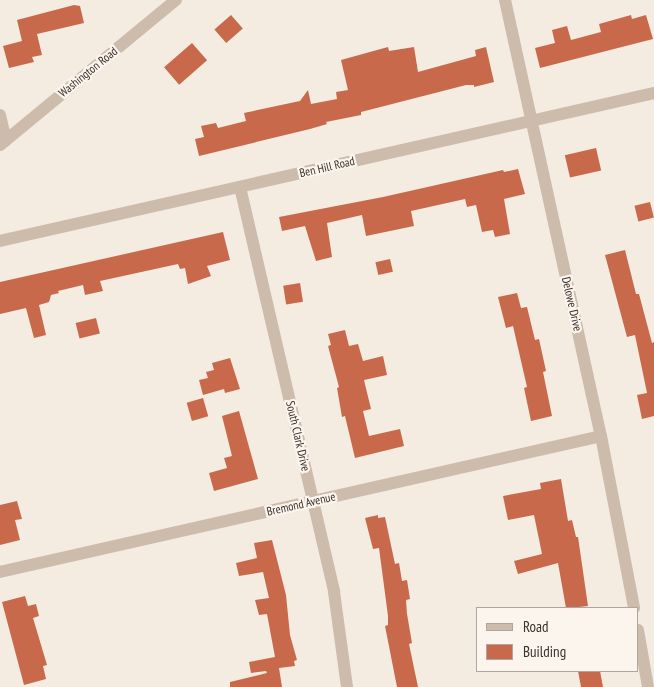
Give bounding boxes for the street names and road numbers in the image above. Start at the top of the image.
street label: Washington Road [56,44,120,100]
street label: Ben Hill Road [298,154,356,180]
street label: Delowe Drive [559,275,585,333]
street label: South Clark Drive [283,399,313,473]
street label: Bremond Avenue [265,489,337,519]

